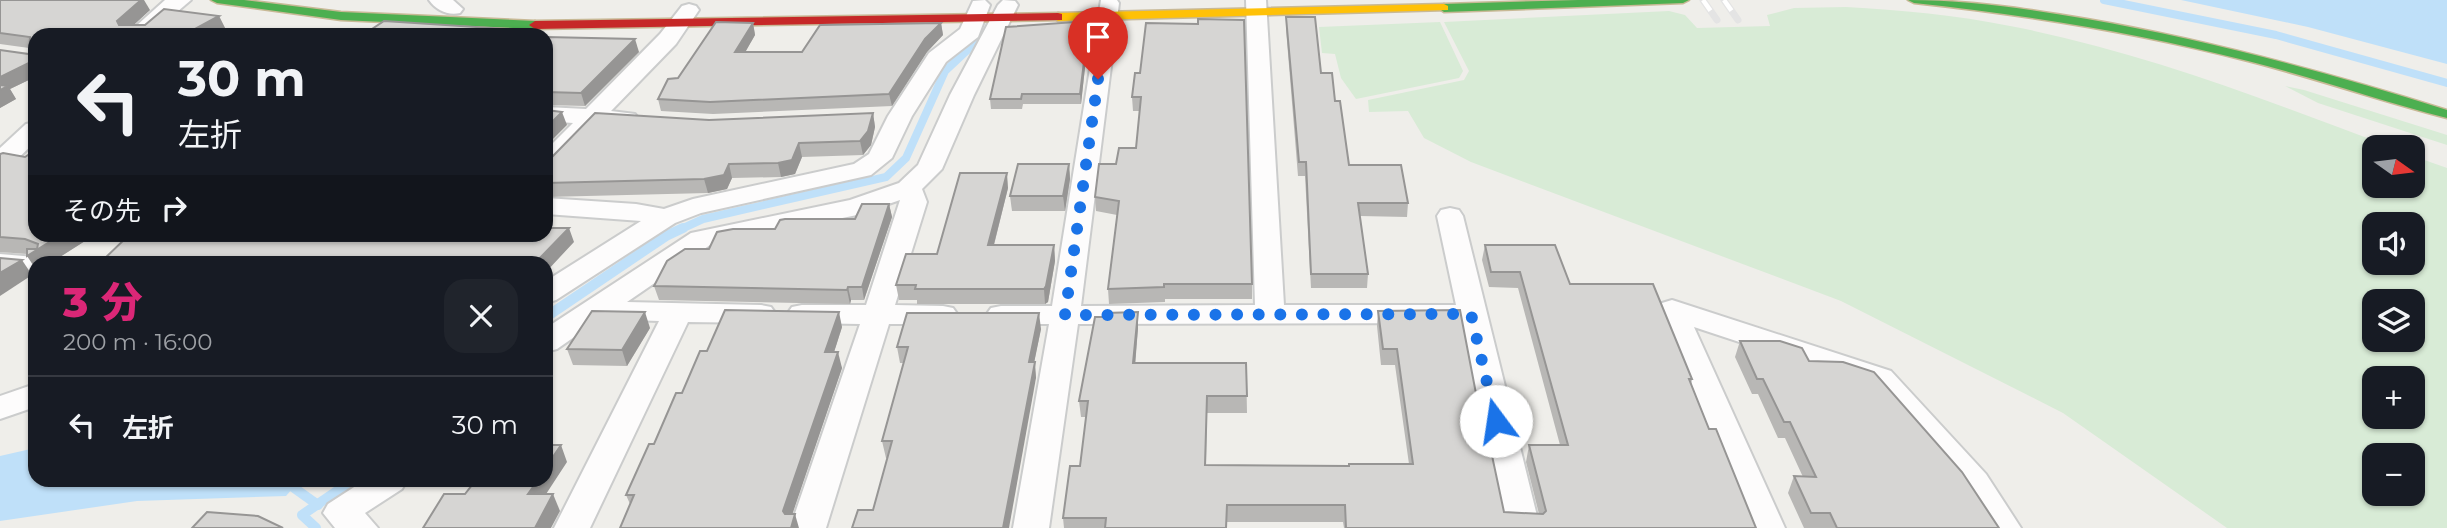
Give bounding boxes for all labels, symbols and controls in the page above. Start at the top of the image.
pin [1068,7,1128,79]
icon: arrive [1079,18,1117,56]
text: 30 m [178,49,306,108]
icon: left [63,56,154,147]
text: 左折 [178,115,242,154]
north arrow [2362,135,2426,198]
map controls [2362,135,2425,506]
icon: right [155,189,193,227]
text: その先 [63,195,141,227]
button: sound [2362,212,2425,275]
text: 3 分 [63,276,143,328]
button: close [444,279,518,353]
button: layers [2362,289,2425,352]
text: 200 m · 16:00 [63,328,212,356]
button: + [2362,366,2425,429]
position arrow [1459,384,1533,458]
icon: left [63,406,101,444]
text: 30 m [452,409,518,441]
text: 左折 [122,412,174,444]
button: − [2362,443,2425,506]

